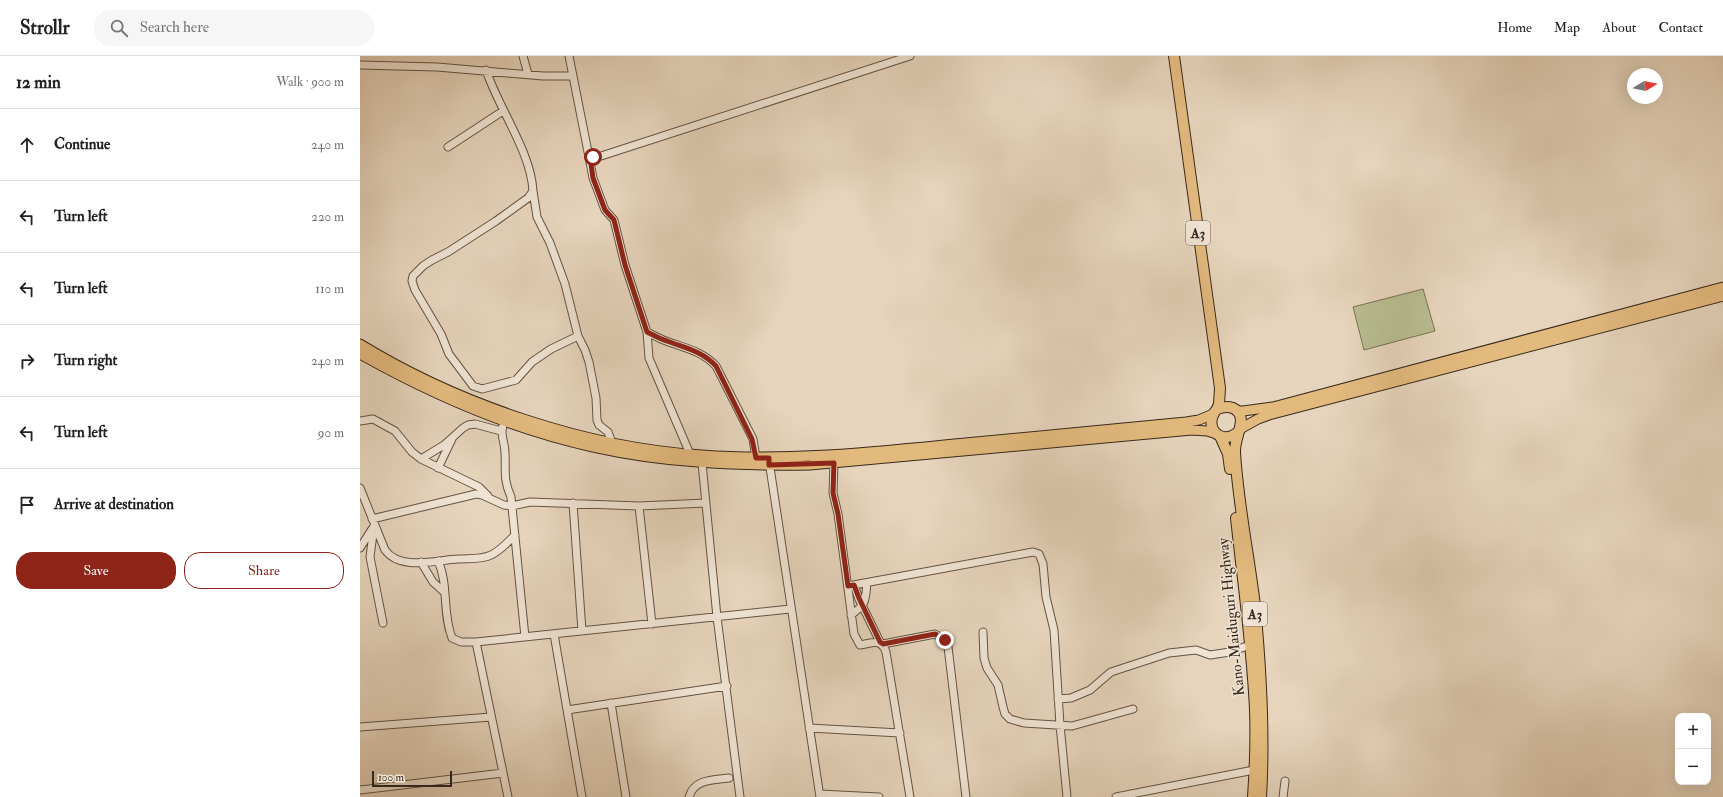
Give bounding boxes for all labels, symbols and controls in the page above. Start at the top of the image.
search box [94,10,374,46]
text: Strollr [20,16,70,40]
icon: search [108,17,130,39]
text: Search here [140,18,209,37]
text: Home [1497,19,1532,36]
text: Map [1554,19,1580,36]
text: About [1602,19,1636,36]
text: Contact [1658,19,1703,36]
north arrow [1627,68,1663,104]
text: 12 min [16,72,61,93]
text: Walk · 900 m [276,74,344,90]
icon: ahead [16,134,38,156]
text: Continue [54,135,110,154]
text: 240 m [311,137,344,153]
route start [584,148,602,166]
icon: left [16,206,38,228]
text: Turn left [54,207,108,226]
text: 220 m [311,209,344,225]
road number: A3 [1186,221,1210,245]
icon: left [16,278,38,300]
text: Turn left [54,279,108,298]
text: 110 m [315,281,344,297]
icon: right [16,350,38,372]
text: Turn right [54,351,117,370]
text: 240 m [311,353,344,369]
icon: left [16,422,38,444]
text: Turn left [54,423,108,442]
text: 90 m [318,425,344,441]
icon: arrive [16,494,38,516]
text: Arrive at destination [54,495,174,514]
street label: Kano-Maiduguri Highway [1214,537,1249,697]
button: Save [16,552,176,589]
button: Share [184,552,344,589]
road number: A3 [1243,602,1267,626]
route end [936,631,954,649]
map controls [1675,713,1711,785]
button: + [1675,713,1711,749]
button: − [1675,749,1711,785]
scale bar [372,769,452,788]
text: 100 m [378,771,404,784]

